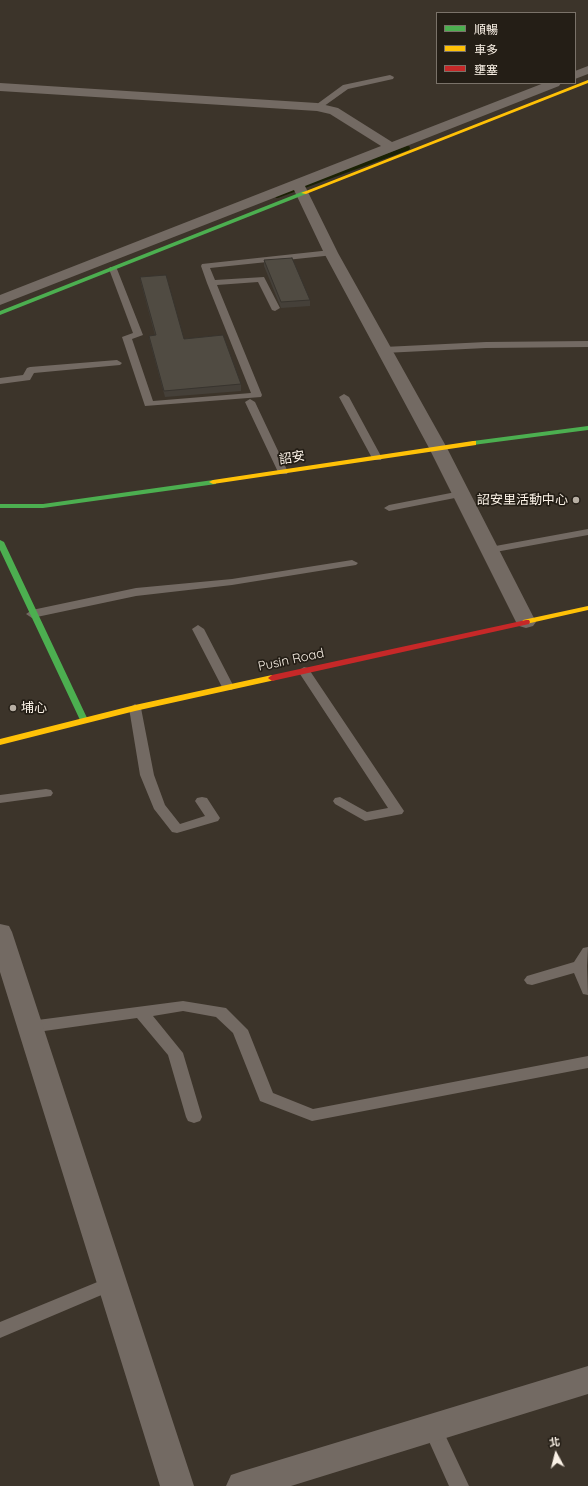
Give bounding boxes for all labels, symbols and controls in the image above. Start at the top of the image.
legend [436,12,576,84]
text: 順暢 [474,22,498,37]
text: 車多 [474,42,498,57]
text: 壅塞 [474,62,498,77]
street label: 詔安 [278,448,306,468]
place label: 詔安里活動中心 [477,492,568,508]
marker: 詔安里活動中心 [571,495,581,505]
street label: Pusin Road [256,645,326,675]
place label: 埔心 [21,700,47,716]
marker: 埔心 [8,703,18,713]
north arrow [536,1434,576,1474]
text: 北 [548,1434,561,1450]

